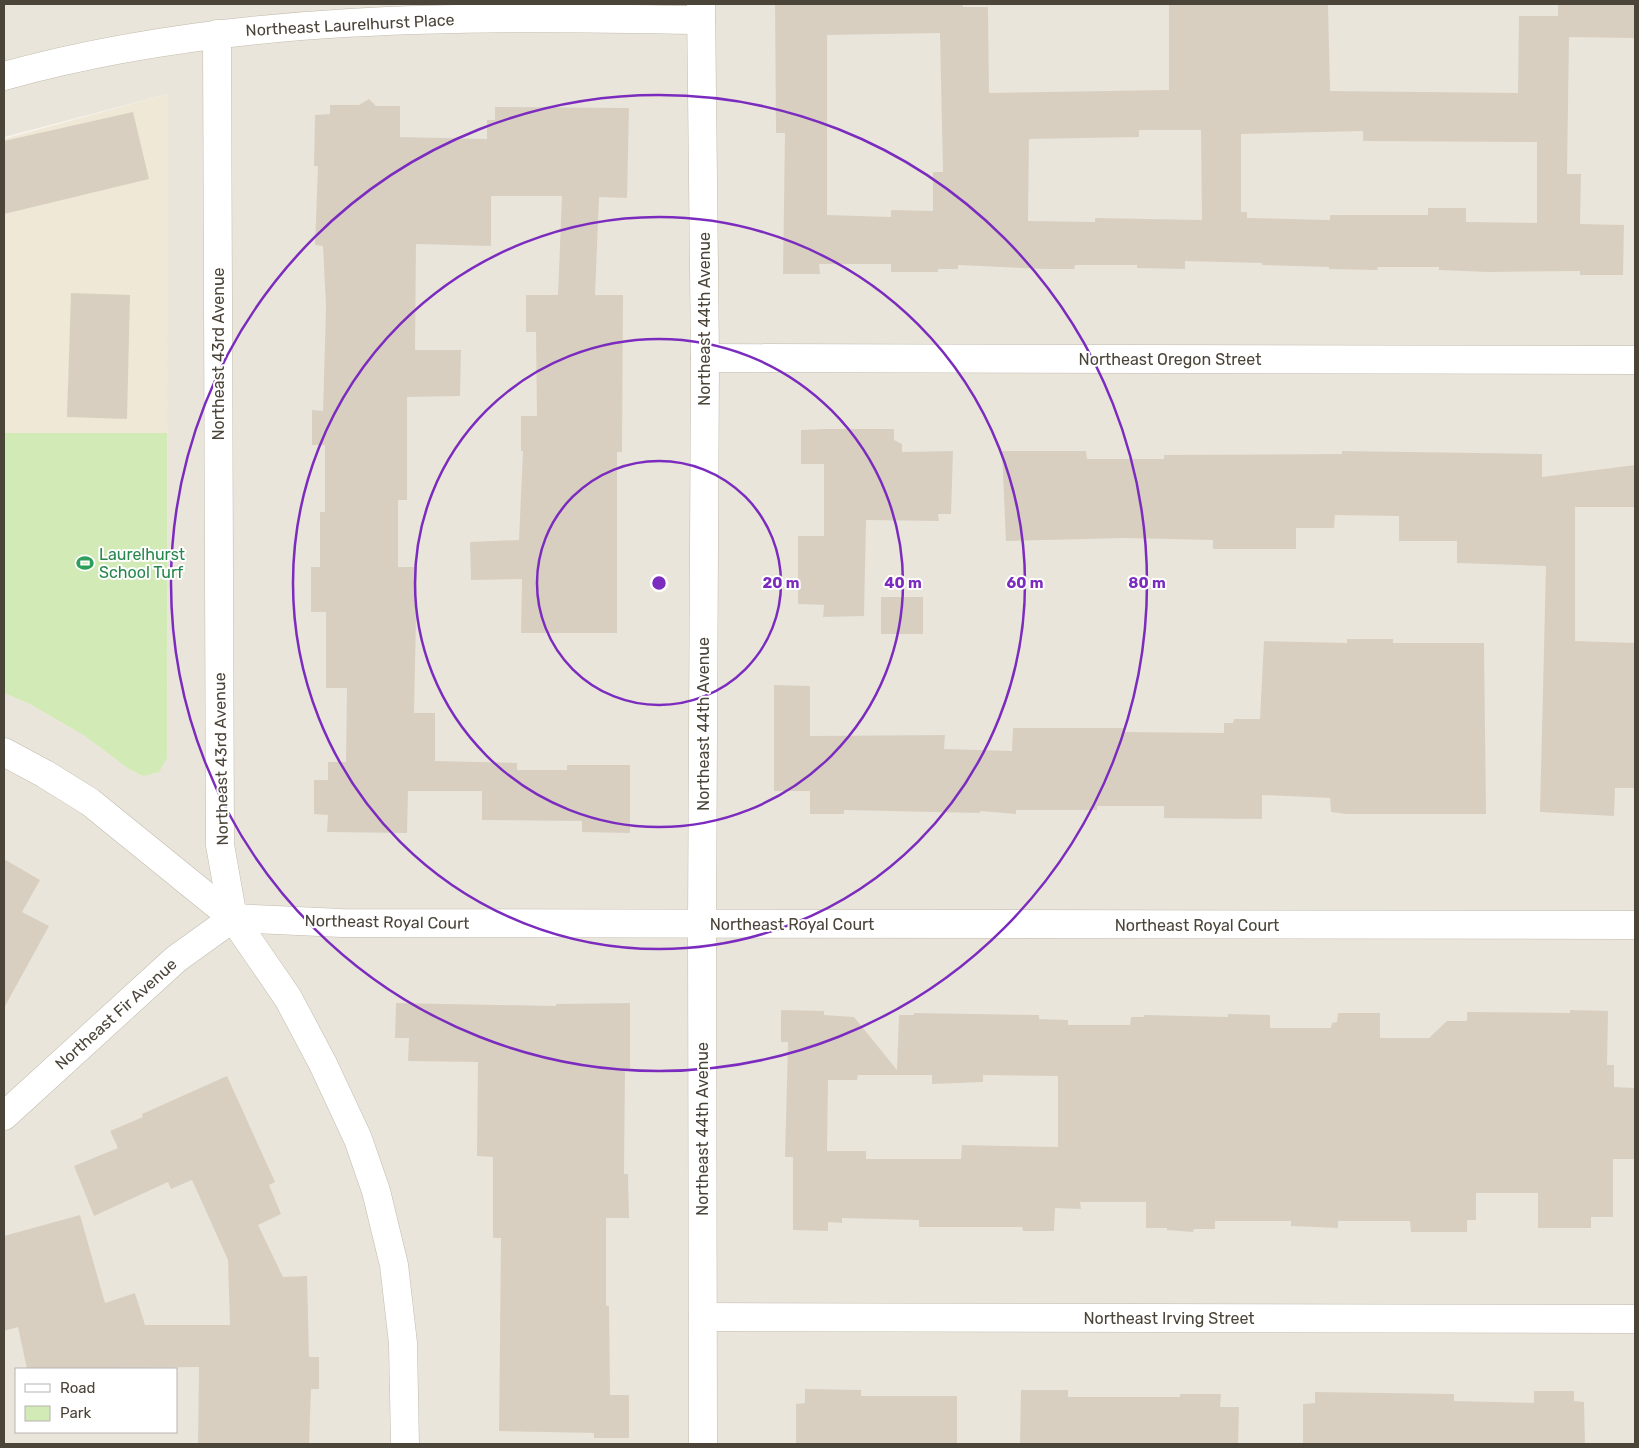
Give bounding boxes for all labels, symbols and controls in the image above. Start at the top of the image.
street label: Northeast Laurelhurst Place [245,10,455,40]
street label: Northeast 44th Avenue [695,232,714,406]
street label: Northeast 43rd Avenue [209,267,228,441]
street label: Northeast Oregon Street [1079,350,1261,369]
place label: Laurelhurst School Turf [99,545,185,582]
sports icon: Laurelhurst School Turf [75,553,95,573]
centre of rings [650,574,668,592]
text: 20 m [763,574,799,592]
text: 40 m [884,574,922,592]
text: 60 m [1007,574,1043,592]
text: 80 m [1128,574,1166,592]
street label: Northeast 44th Avenue [694,637,713,811]
street label: Northeast 43rd Avenue [210,672,232,846]
street label: Northeast Royal Court [304,911,470,933]
street label: Northeast Royal Court [710,915,874,934]
street label: Northeast Royal Court [1115,916,1279,935]
street label: Northeast Fir Avenue [51,954,181,1074]
street label: Northeast 44th Avenue [693,1042,712,1216]
street label: Northeast Irving Street [1083,1309,1255,1328]
legend [15,1368,178,1433]
text: Road [60,1379,96,1397]
text: Park [60,1404,91,1422]

